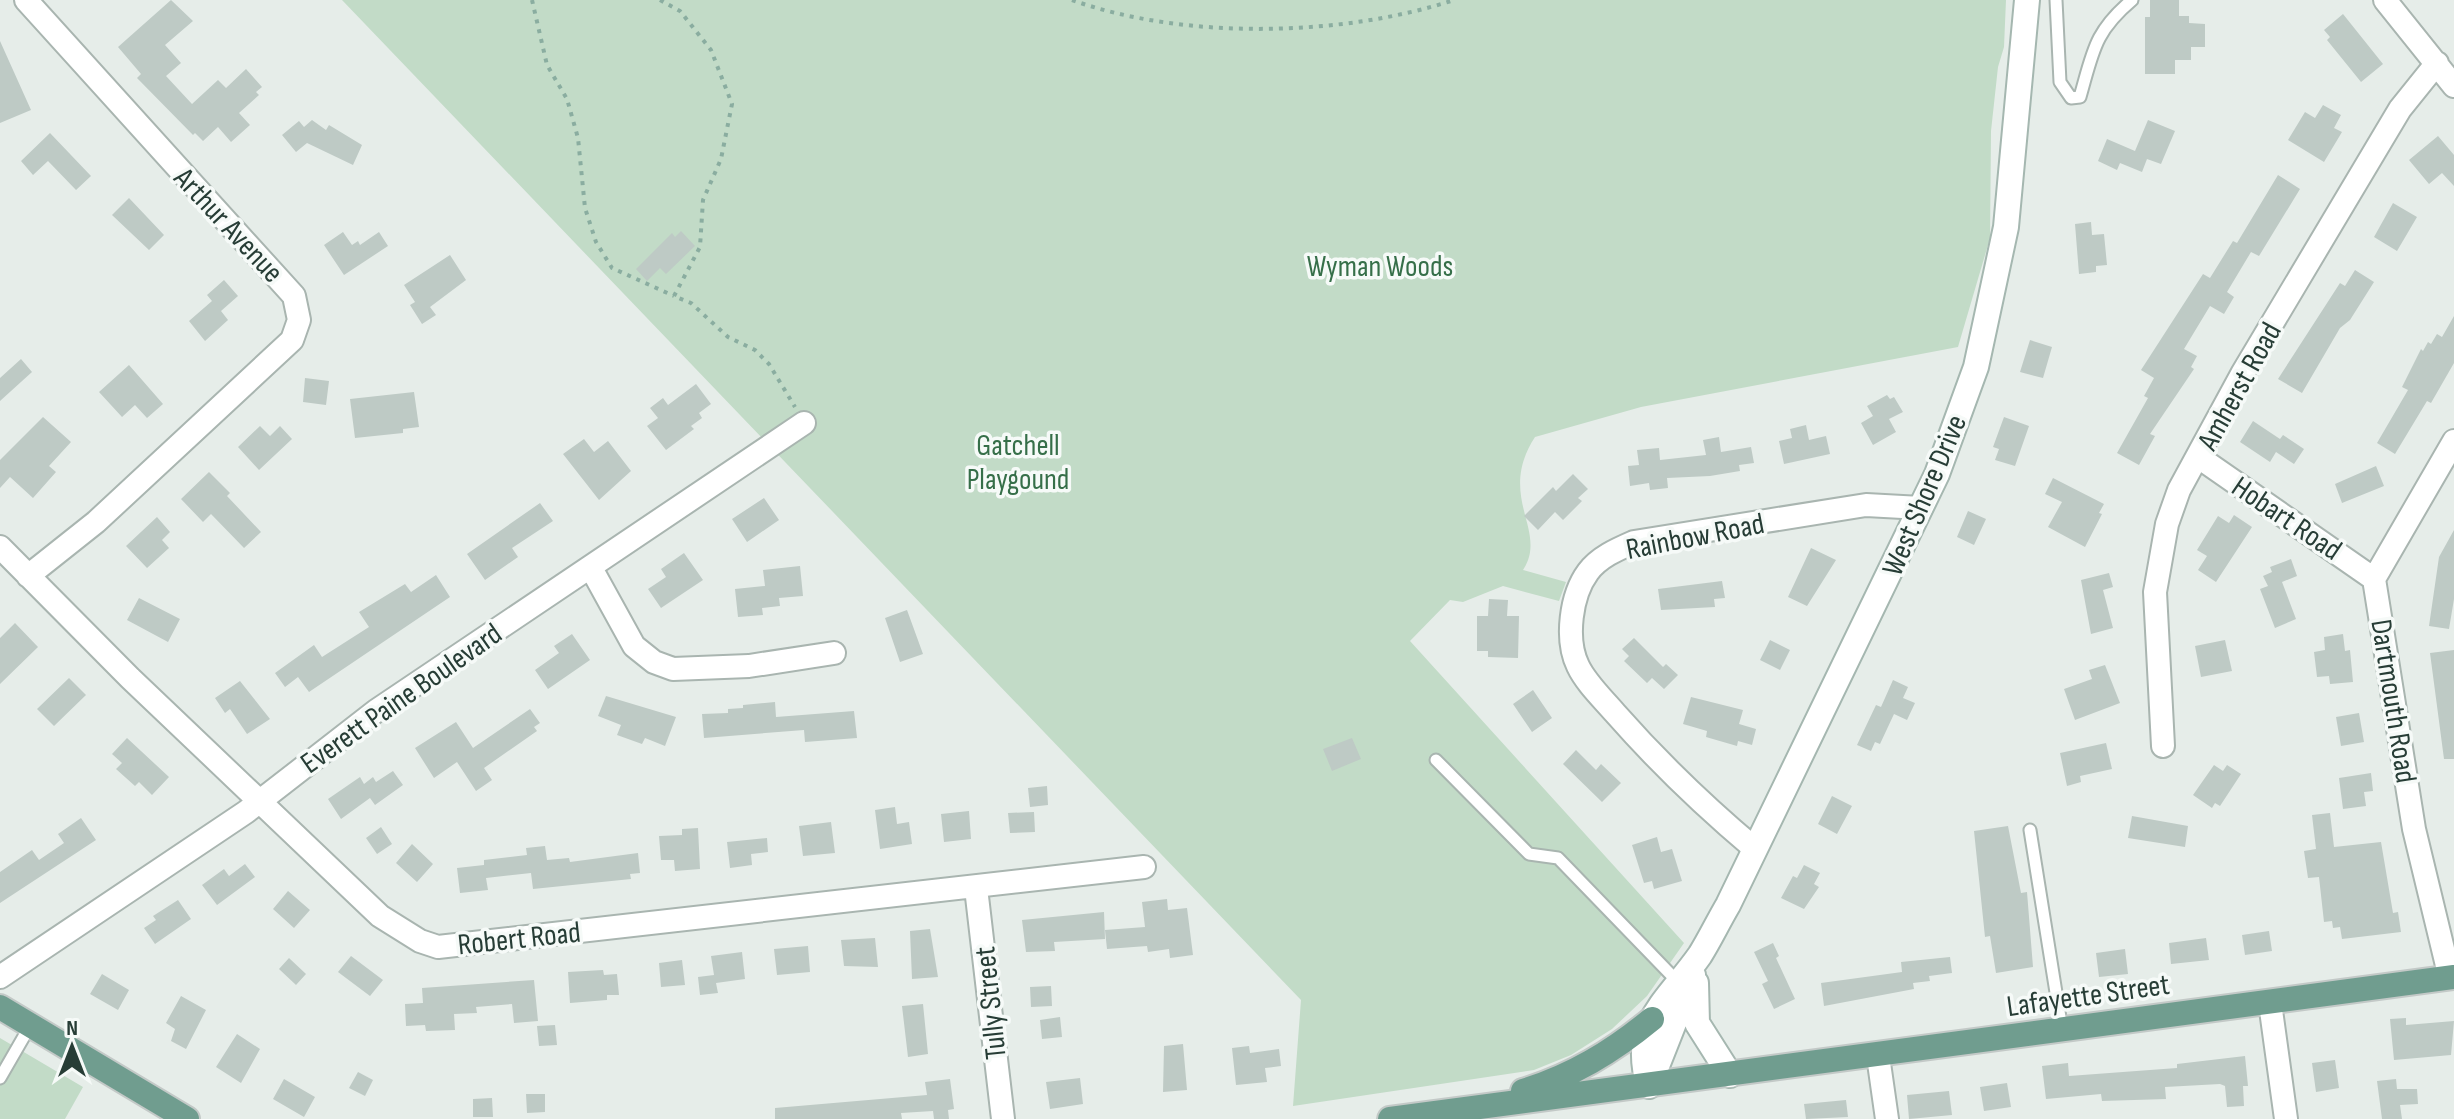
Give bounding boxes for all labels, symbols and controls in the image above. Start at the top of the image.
street label: Arthur Avenue [165,160,290,290]
park label: Wyman Woods [1307,249,1453,285]
street label: Amherst Road [2190,316,2290,457]
street label: West Shore Drive [1875,410,1975,581]
park label: Gatchell Playgound [967,428,1069,498]
street label: Hobart Road [2225,469,2348,569]
street label: Rainbow Road [1623,506,1767,568]
street label: Everett Paine Boulevard [294,616,509,782]
street label: Dartmouth Road [2362,617,2424,786]
street label: Robert Road [456,915,582,963]
street label: Tully Street [967,945,1015,1061]
street label: Lafayette Street [2005,967,2172,1025]
north arrow [32,1007,112,1087]
text: N [66,1015,78,1042]

